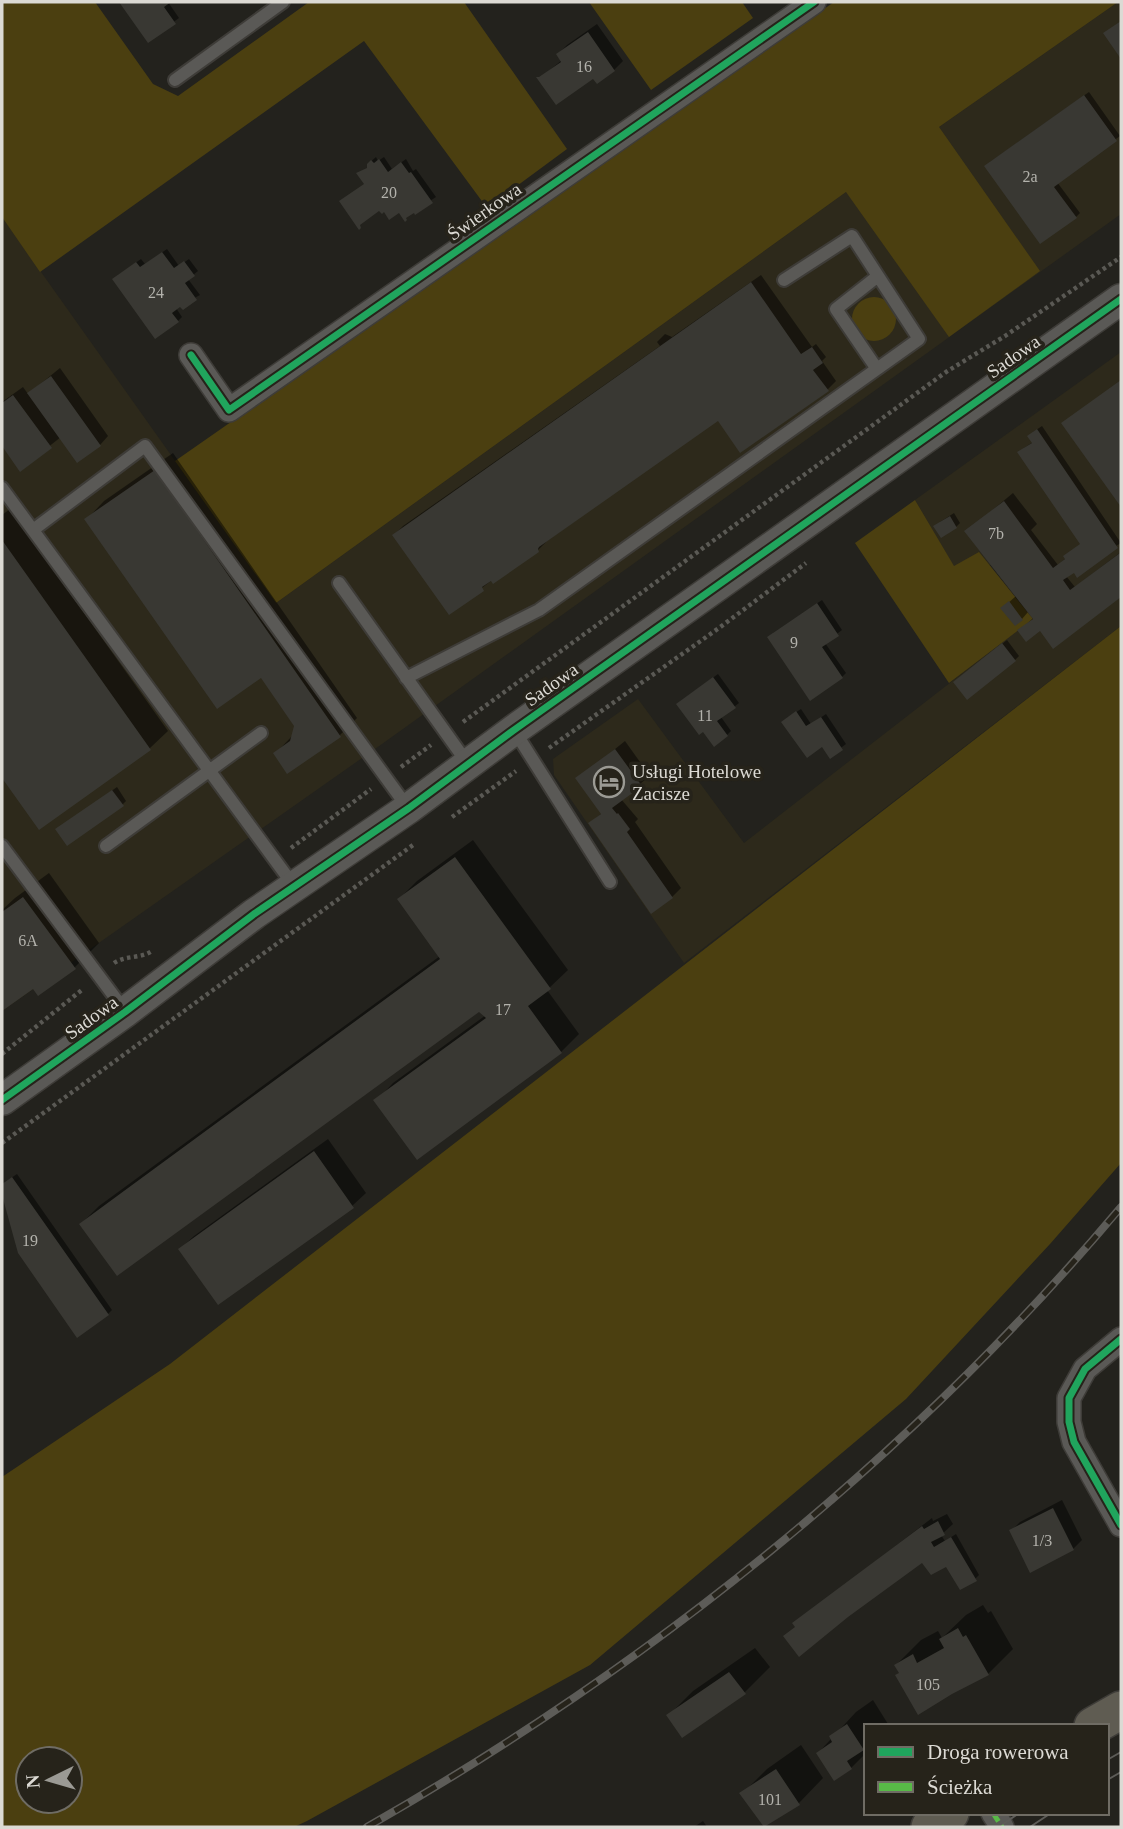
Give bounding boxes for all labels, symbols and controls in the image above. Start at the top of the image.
house number: 16 [576,58,592,75]
house number: 2a [1022,168,1038,185]
street label: Świerkowa [443,178,526,245]
house number: 20 [381,184,397,201]
house number: 24 [148,284,164,301]
street label: Sadowa [983,330,1044,382]
house number: 7b [988,525,1004,542]
house number: 9 [790,634,798,651]
street label: Sadowa [521,658,582,710]
house number: 11 [697,707,713,724]
place label: Usługi Hotelowe Zacisze [632,761,761,804]
hotel icon: Usługi Hotelowe Zacisze [592,765,626,799]
house number: 6A [18,932,38,949]
street label: Sadowa [61,991,122,1044]
house number: 17 [495,1001,511,1018]
house number: 19 [22,1232,38,1249]
house number: 1/3 [1032,1532,1052,1549]
house number: 105 [916,1676,940,1693]
legend [864,1724,1109,1815]
text: Droga rowerowa [927,1740,1069,1764]
north arrow [14,1745,84,1815]
text: N [21,1773,44,1789]
text: Ścieżka [927,1775,993,1799]
house number: 101 [758,1791,782,1808]

